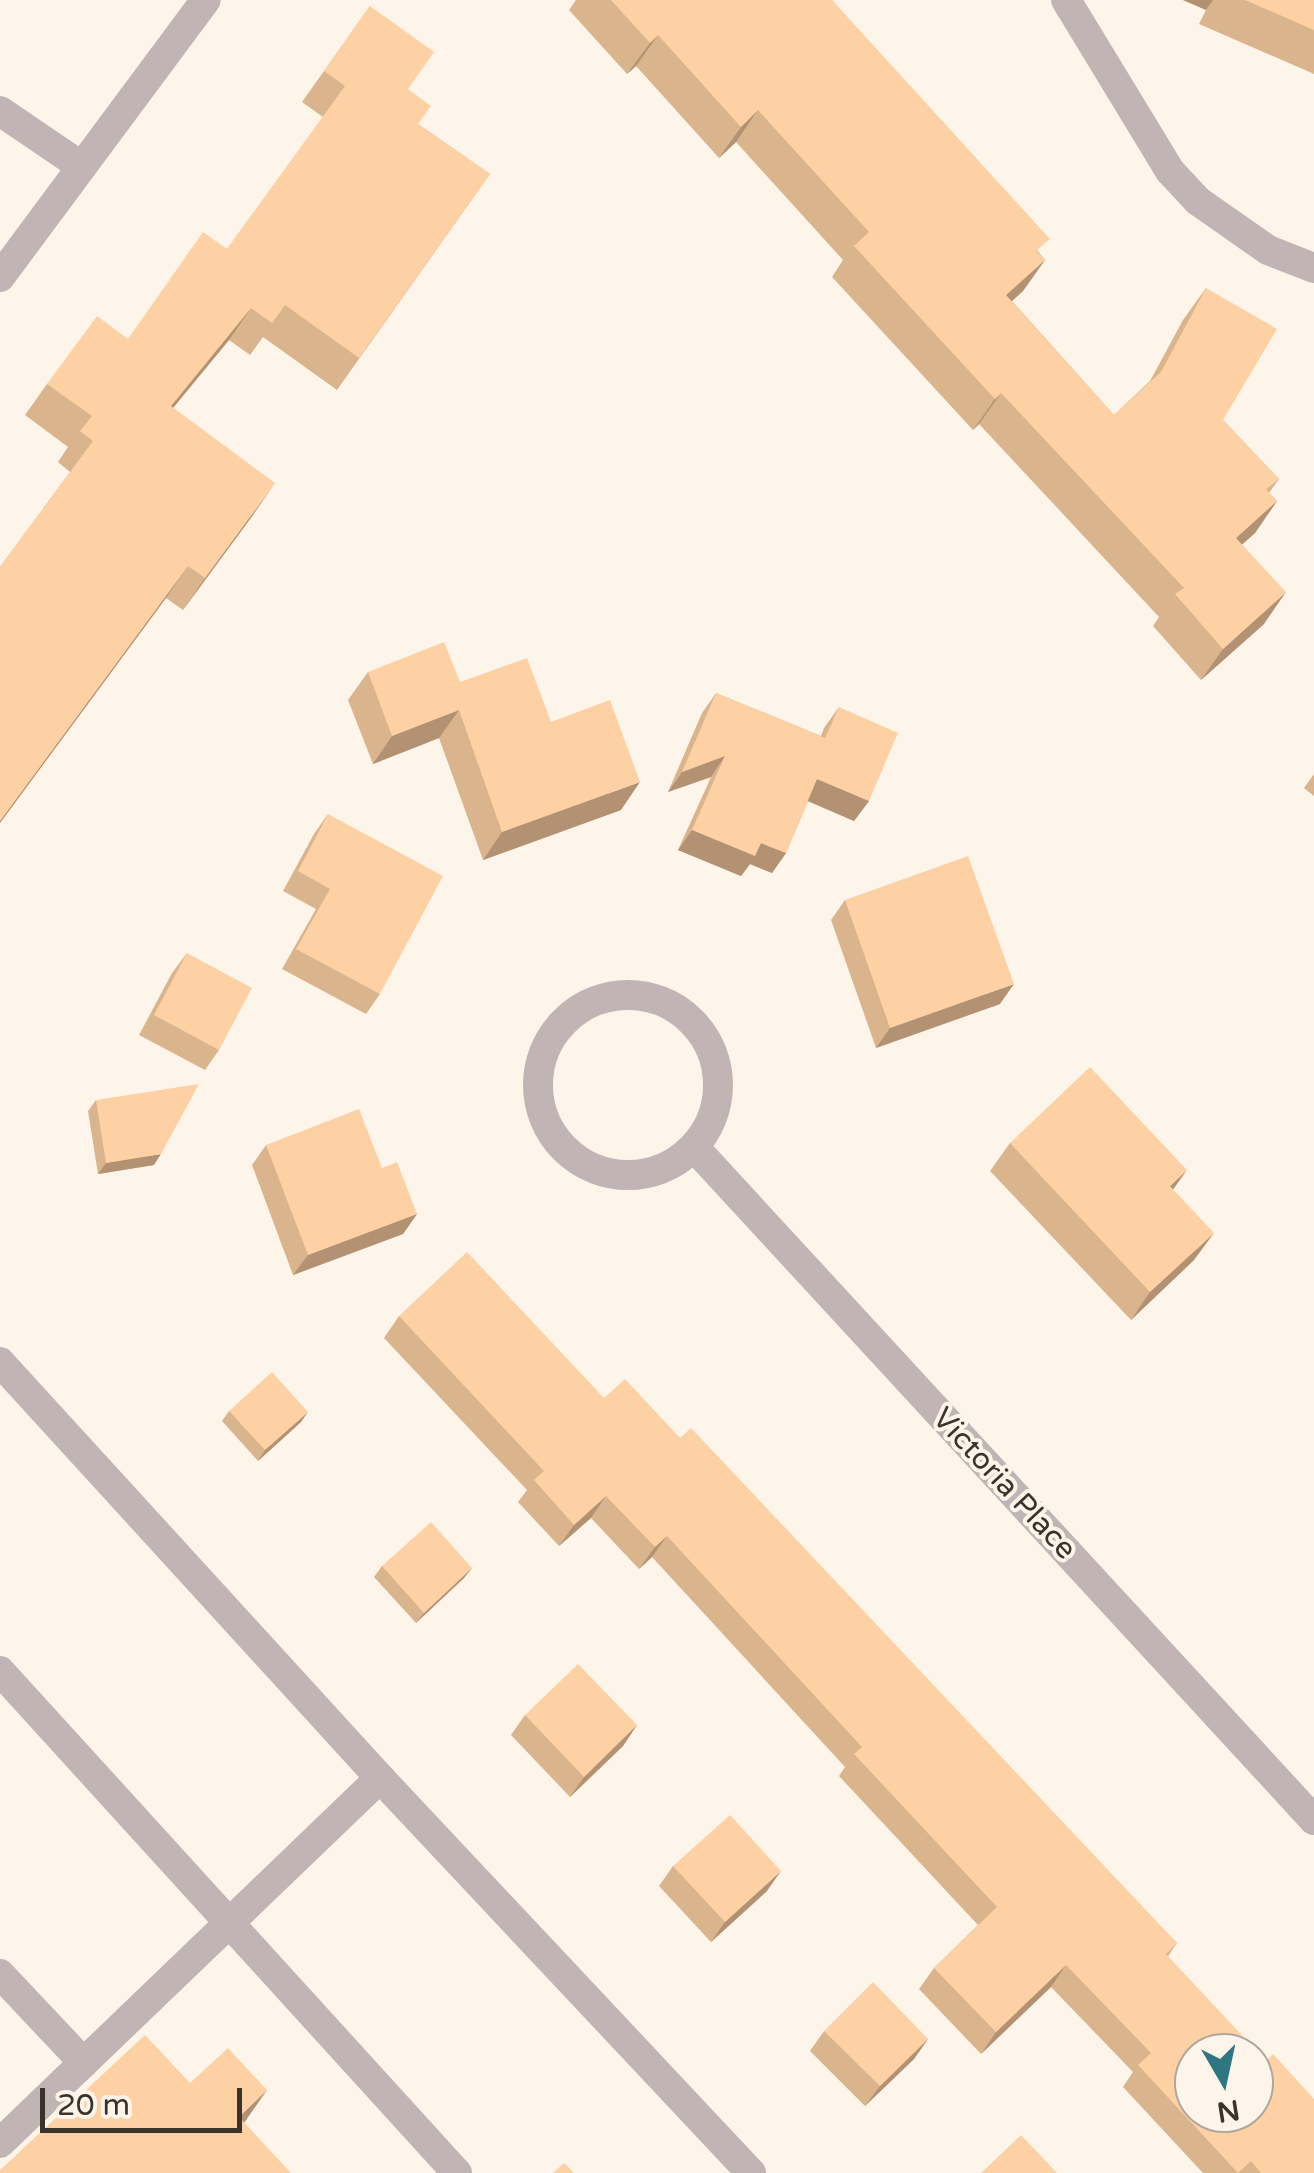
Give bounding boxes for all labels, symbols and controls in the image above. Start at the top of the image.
street label: Victoria Place [925,1401,1083,1567]
north arrow [1174,2033,1274,2133]
scale bar [45,2068,248,2130]
text: 20 m [57,2087,130,2124]
text: N [1215,2092,1242,2129]

